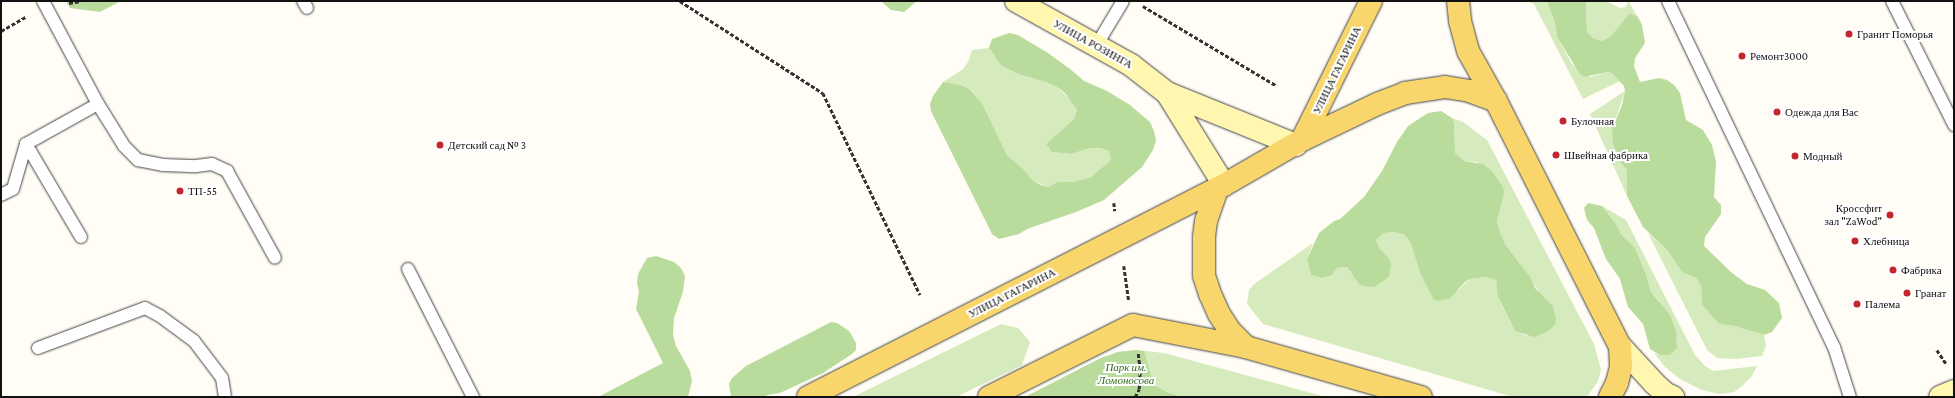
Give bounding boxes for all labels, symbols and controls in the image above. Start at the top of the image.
street label: УЛИЦА РОЗИНГА [1051,17,1135,71]
street label: УЛИЦА ГАГАРИНА [1310,24,1364,116]
place label: Гранит Поморья [1857,27,1933,41]
marker: Гранит Поморья [1844,29,1854,39]
place label: Ремонт3000 [1750,49,1808,63]
marker: Ремонт3000 [1737,51,1747,61]
place label: Одежда для Вас [1785,105,1859,119]
marker: Одежда для Вас [1772,107,1782,117]
place label: Булочная [1571,114,1614,128]
marker: Булочная [1558,116,1568,126]
place label: Детский сад № 3 [448,138,526,152]
marker: Детский сад № 3 [435,140,445,150]
place label: Швейная фабрика [1564,148,1648,162]
place label: Модный [1803,149,1842,163]
marker: Швейная фабрика [1551,150,1561,160]
marker: Модный [1790,151,1800,161]
place label: ТП-55 [188,184,217,198]
marker: ТП-55 [175,186,185,196]
place label: Кроссфит зал "ZaWod" [1824,202,1882,228]
marker: Кроссфит зал "ZaWod" [1885,210,1895,220]
place label: Хлебница [1863,234,1909,248]
marker: Хлебница [1850,236,1860,246]
place label: Фабрика [1901,263,1942,277]
street label: УЛИЦА ГАГАРИНА [966,265,1058,321]
marker: Фабрика [1888,265,1898,275]
place label: Гранат [1915,286,1946,300]
marker: Гранат [1902,288,1912,298]
place label: Палема [1865,297,1900,311]
marker: Палема [1852,299,1862,309]
park label: Парк им. Ломоносова [1098,361,1154,387]

